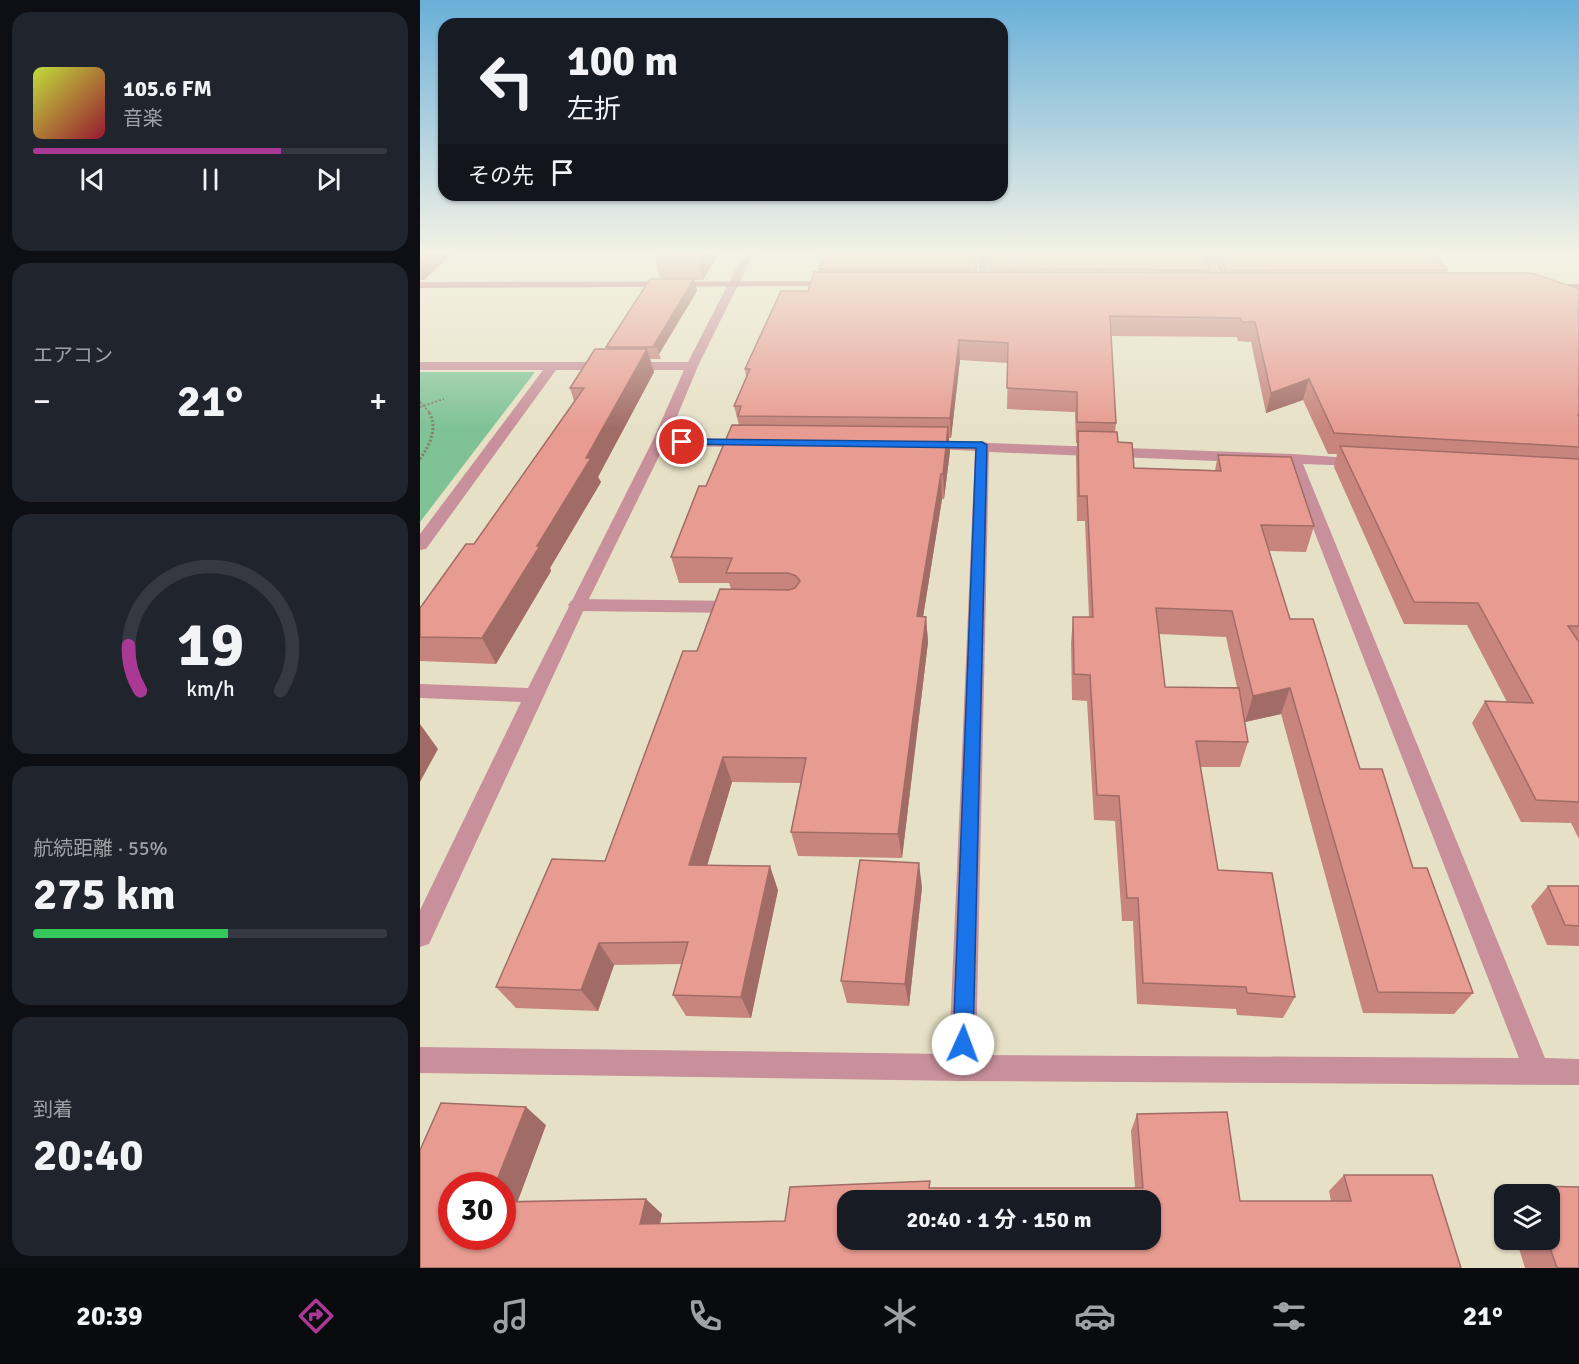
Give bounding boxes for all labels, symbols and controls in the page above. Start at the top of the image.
text: 100 m [567,36,678,87]
icon: left [468,42,546,120]
text: 105.6 FM [123,75,212,102]
text: 左折 [567,93,621,126]
text: 音楽 [123,106,163,131]
icon: arrive [546,156,579,189]
text: その先 [468,162,534,189]
icon: previous [76,163,109,196]
icon: pause [194,163,227,196]
icon: next [312,163,345,196]
text: エアコン [33,343,113,368]
text: 21° [177,374,243,429]
text: − [33,381,51,422]
text: + [369,381,387,422]
pin [656,416,707,467]
icon: arrive [665,425,698,458]
text: 19 [176,606,244,683]
text: km/h [186,676,234,702]
text: 航続距離 · 55% [33,836,168,861]
text: 275 km [33,867,176,922]
position arrow [931,1012,995,1076]
text: 到着 [33,1097,73,1122]
text: 20:40 [33,1128,143,1183]
speed limit sign: 30 [438,1172,516,1250]
map controls [1494,1184,1560,1250]
button: layers [1494,1184,1560,1250]
text: 20:40 · 1 分 · 150 m [907,1206,1091,1233]
icon: directions [295,1295,337,1337]
icon: music [490,1295,532,1337]
icon: phone [684,1295,726,1337]
icon: climate [879,1295,921,1337]
icon: car [1074,1295,1116,1337]
icon: filters [1268,1295,1310,1337]
text: 20:39 [76,1300,143,1333]
text: 21° [1463,1300,1503,1333]

